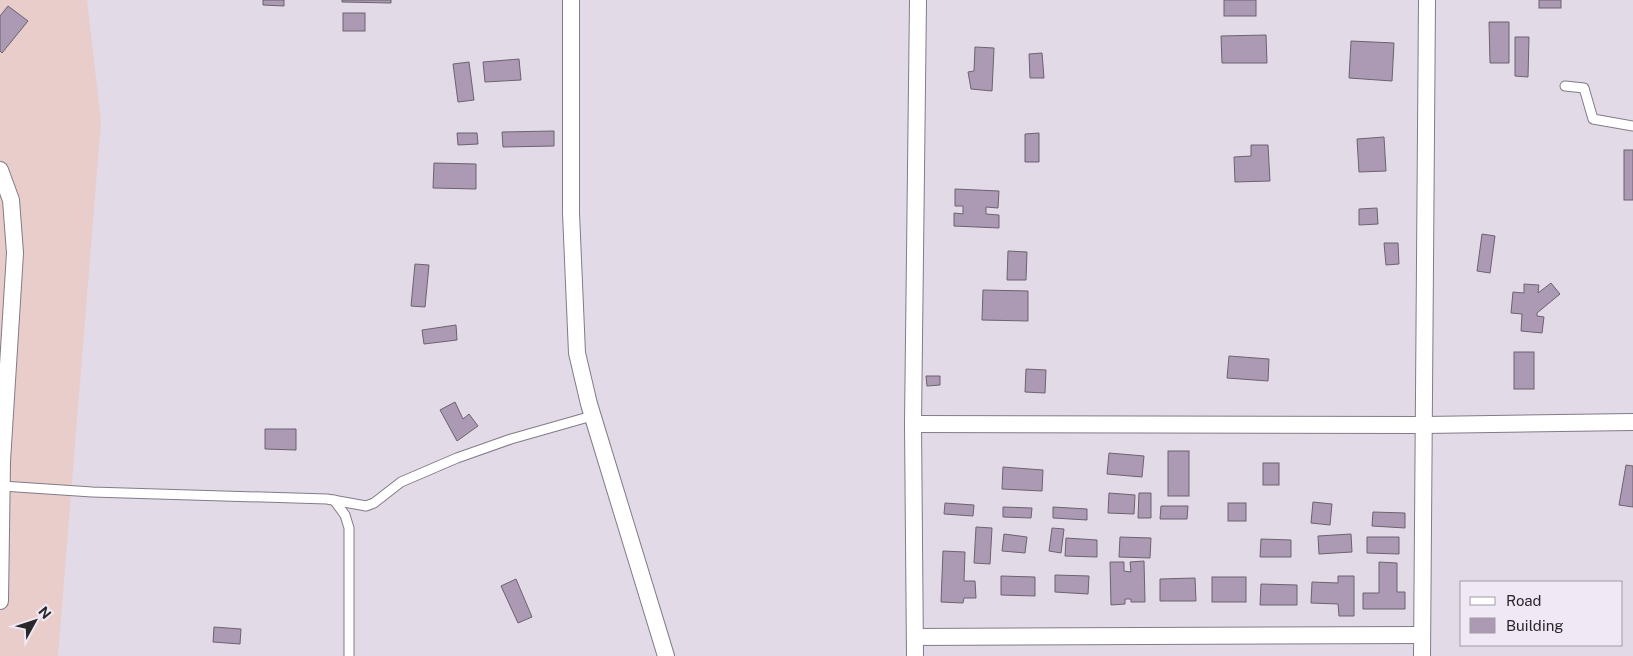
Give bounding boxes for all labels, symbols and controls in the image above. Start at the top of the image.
legend [1460,581,1623,646]
text: Road [1506,592,1542,609]
north arrow [10,596,60,646]
text: N [35,603,55,622]
text: Building [1506,617,1564,634]

